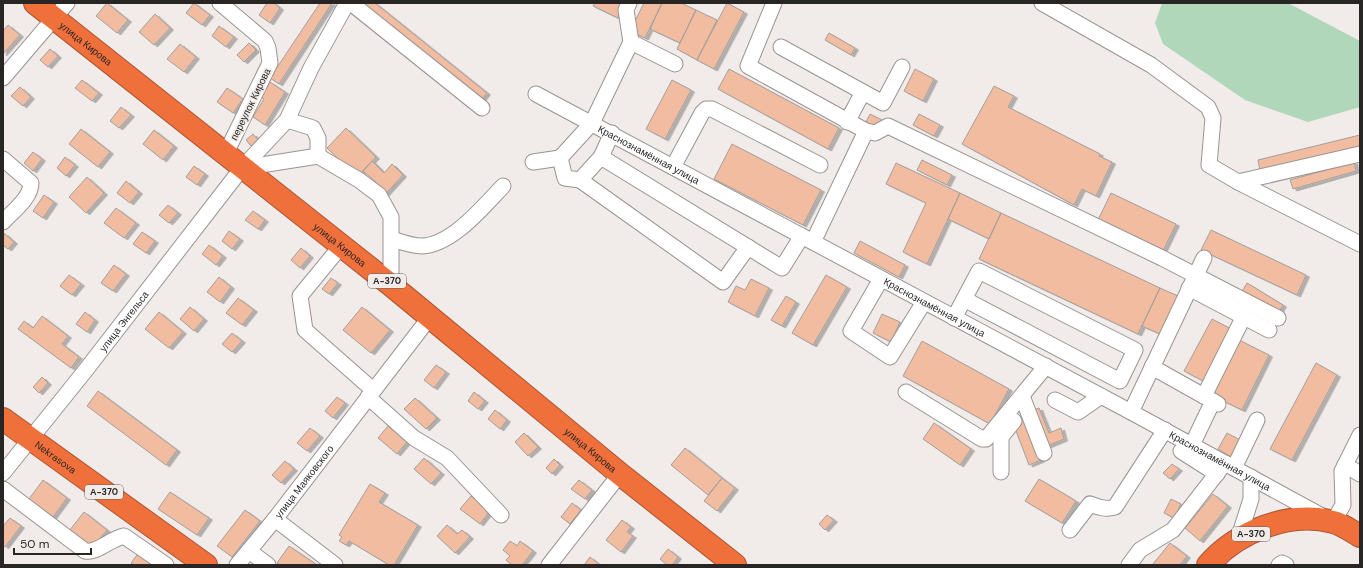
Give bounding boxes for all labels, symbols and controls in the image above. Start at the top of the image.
street label: улица Кирова [57,19,115,69]
street label: переулок Кирова [227,66,274,142]
street label: Краснознамённая улица [596,122,702,187]
street label: улица Кирова [311,220,369,270]
road number: А-370 [368,274,406,288]
street label: Краснознамённая улица [881,275,988,340]
street label: улица Энгельса [96,288,152,354]
street label: улица Кирова [562,425,619,476]
street label: Краснознамённая улица [1167,428,1273,494]
street label: Nekrasova [32,438,79,477]
street label: улица Маяковского [272,442,337,521]
road number: А-370 [85,485,123,499]
road number: А-370 [1232,527,1270,541]
scale bar [14,530,91,556]
text: 50 m [20,536,49,552]

